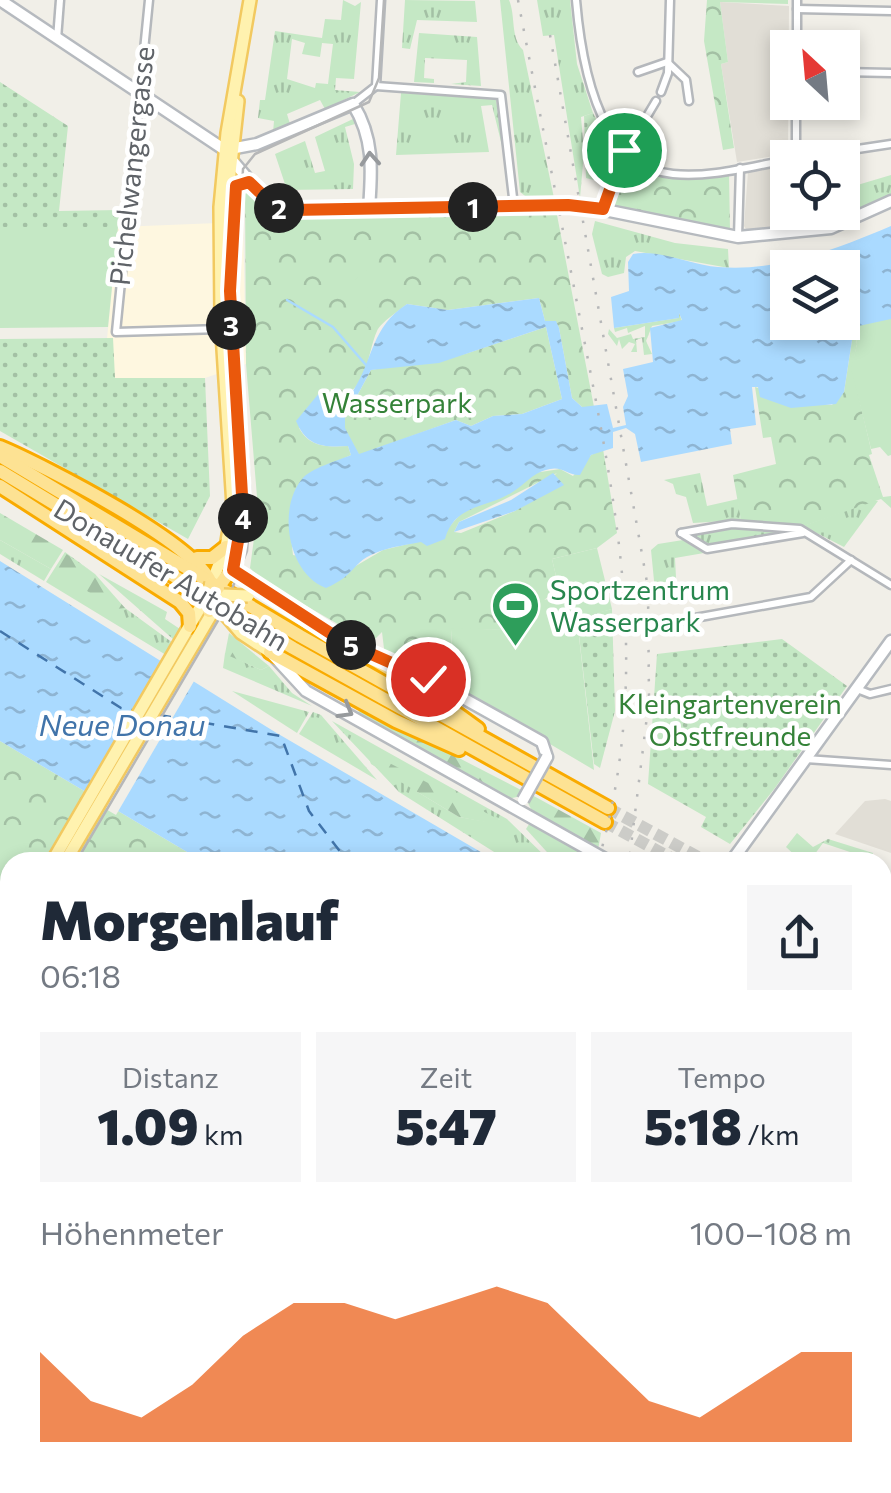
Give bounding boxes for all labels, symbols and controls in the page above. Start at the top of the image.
north arrow [770,30,860,120]
map controls [770,30,860,340]
street label: Pichelwangergasse [102,45,160,287]
pin [582,108,667,193]
icon: arrive [597,123,652,178]
button: locate [770,140,860,230]
one-way arrow [360,151,381,167]
pin: 1 [448,182,498,232]
pin: 2 [254,183,304,233]
text: 1 [467,190,479,224]
text: 2 [271,191,287,225]
button: layers [770,250,860,340]
pin: 3 [206,300,256,350]
text: 3 [223,308,239,342]
park label: Wasserpark [322,385,472,419]
street label: Donauufer Autobahn [48,491,295,657]
pin: 4 [218,493,268,543]
text: 4 [234,501,252,535]
place label: Sportzentrum Wasserpark [550,572,730,638]
sports icon: Sportzentrum Wasserpark [489,580,541,648]
pin: 5 [326,620,376,670]
text: 5 [343,628,359,662]
pin [386,637,471,722]
icon: check [401,652,456,707]
park label: Kleingartenverein Obstfreunde [618,686,842,752]
one-way arrow [335,699,353,719]
water label: Neue Donau [39,705,205,742]
text: Morgenlauf [40,884,339,951]
button: share [747,885,852,990]
text: 06:18 [40,955,121,995]
text: Distanz [122,1060,219,1094]
text: Zeit [420,1060,472,1094]
text: Tempo [678,1060,766,1094]
text: 1.09 [97,1094,199,1155]
text: 5:47 [395,1094,497,1155]
text: 5:18 [644,1094,742,1155]
text: km [199,1117,244,1151]
text: /km [742,1117,799,1151]
text: Höhenmeter [40,1212,224,1252]
text: 100–108 m [690,1212,852,1252]

